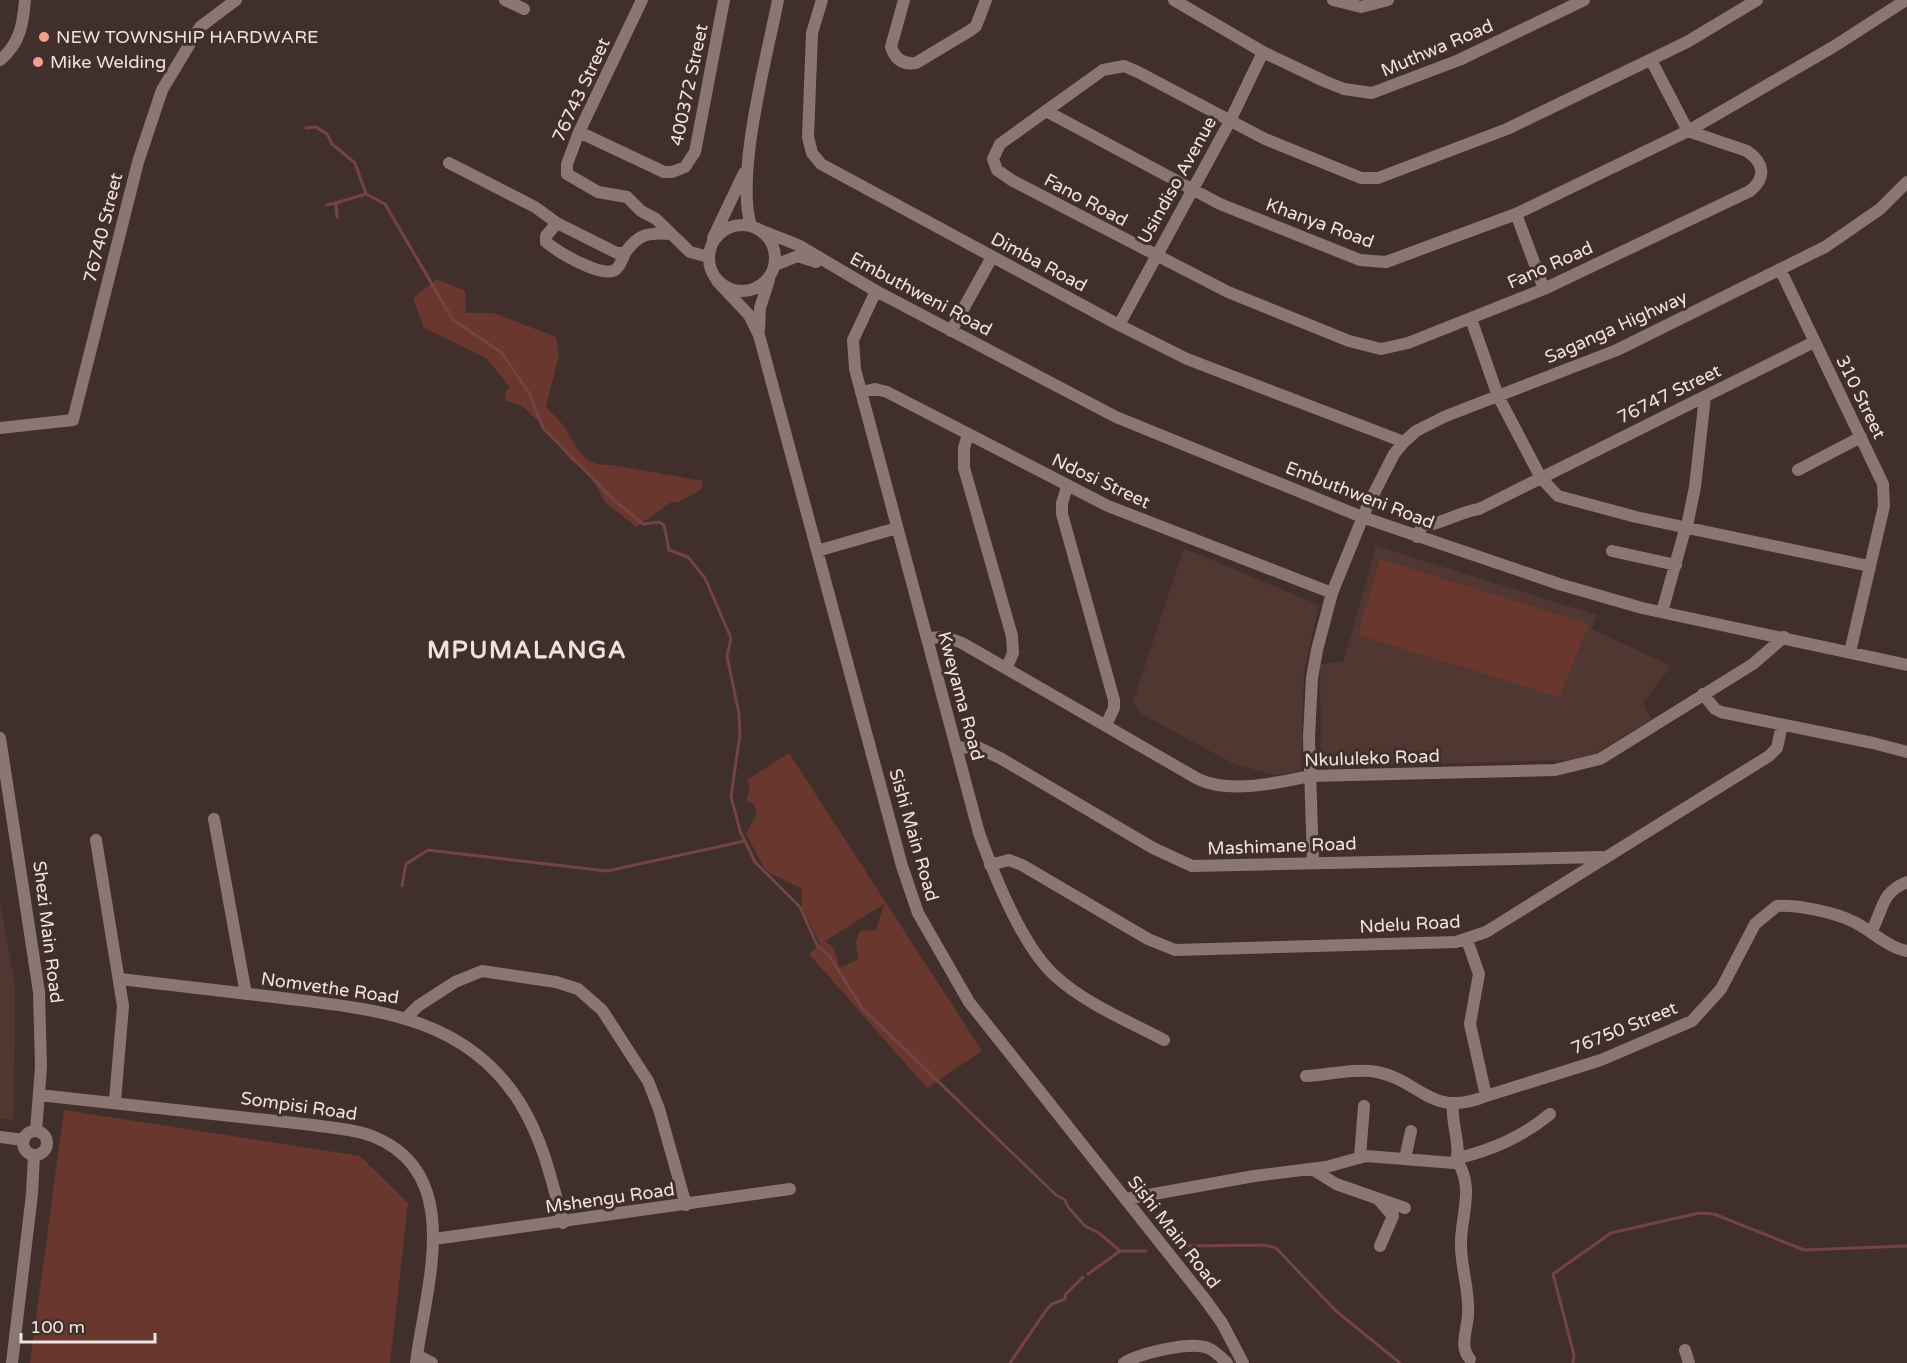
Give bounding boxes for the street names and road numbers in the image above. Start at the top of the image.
street label: Muthwa Road [1377,14,1497,82]
street label: 400372 Street [665,22,713,148]
street label: 76743 Street [547,34,615,146]
street label: Usindiso Avenue [1133,113,1221,247]
street label: Fano Road [1040,169,1132,231]
street label: 76740 Street [79,171,127,285]
street label: Khanya Road [1263,193,1377,253]
street label: Dimba Road [987,227,1091,297]
street label: Fano Road [1504,236,1596,294]
street label: Embuthweni Road [846,247,996,341]
street label: Saganga Highway [1541,286,1691,368]
street label: 310 Street [1831,352,1891,442]
street label: 76747 Street [1614,359,1725,429]
street label: Ndosi Street [1048,449,1154,513]
street label: Embuthweni Road [1283,456,1437,534]
street label: Kweyama Road [933,629,989,763]
street label: Nkululeko Road [1304,745,1440,771]
street label: Sishi Main Road [885,766,943,904]
street label: Mashimane Road [1207,832,1357,860]
street label: Shezi Main Road [28,860,68,1004]
street label: Ndelu Road [1359,910,1461,938]
street label: Nomvethe Road [260,967,400,1009]
street label: 76750 Street [1568,997,1680,1059]
street label: Sompisi Road [239,1087,359,1125]
street label: Sishi Main Road [1123,1171,1225,1293]
street label: Mshengu Road [544,1178,676,1218]

